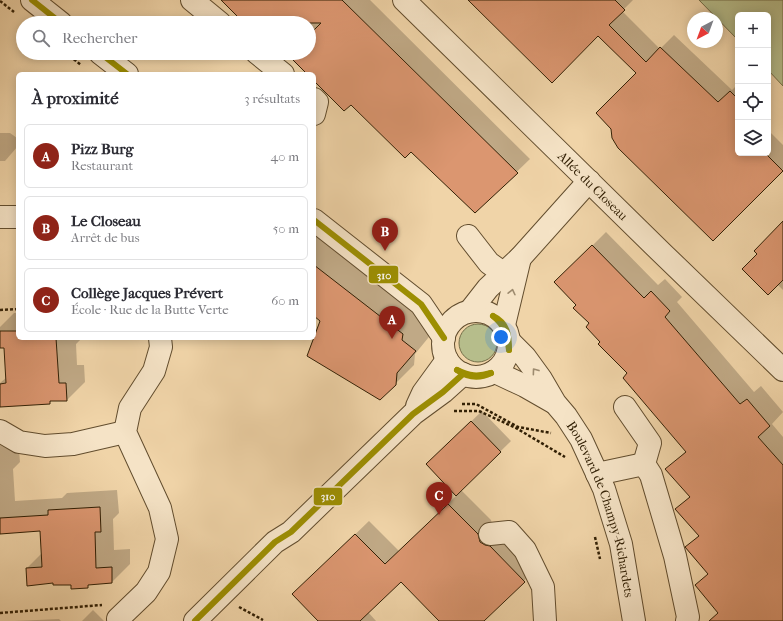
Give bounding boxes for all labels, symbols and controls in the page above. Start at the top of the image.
north arrow [687,12,723,48]
map controls [735,12,771,156]
button: + [735,12,771,48]
search box [16,16,316,60]
icon: search [30,27,52,49]
text: Rechercher [62,29,137,47]
button: − [735,48,771,84]
button: locate [735,84,771,120]
text: À proximité [32,88,119,108]
text: 3 résultats [244,91,300,106]
button: layers [735,120,771,156]
text: Pizz Burg [71,140,134,158]
street label: Allée du Closeau [554,147,632,224]
text: A [42,149,50,164]
text: 40 m [271,149,299,164]
text: Restaurant [71,158,133,173]
text: Le Closeau [71,212,141,230]
pin: B [372,218,398,251]
text: B [42,221,50,236]
text: 50 m [273,221,299,236]
text: Arrêt de bus [71,230,139,245]
line badge: 310 [368,265,399,284]
text: 310 [377,269,391,282]
text: Collège Jacques Prévert [71,284,223,302]
one-way arrow [507,288,515,295]
text: C [42,293,50,308]
text: 60 m [271,293,299,308]
text: École · Rue de la Butte Verte [71,302,229,317]
pin: A [379,306,405,339]
your location [491,327,511,347]
one-way arrow [532,368,540,375]
street label: Boulevard de Champy-Richardets [564,418,637,599]
pin: C [426,482,452,515]
line badge: 310 [313,487,343,506]
text: 310 [321,490,335,503]

